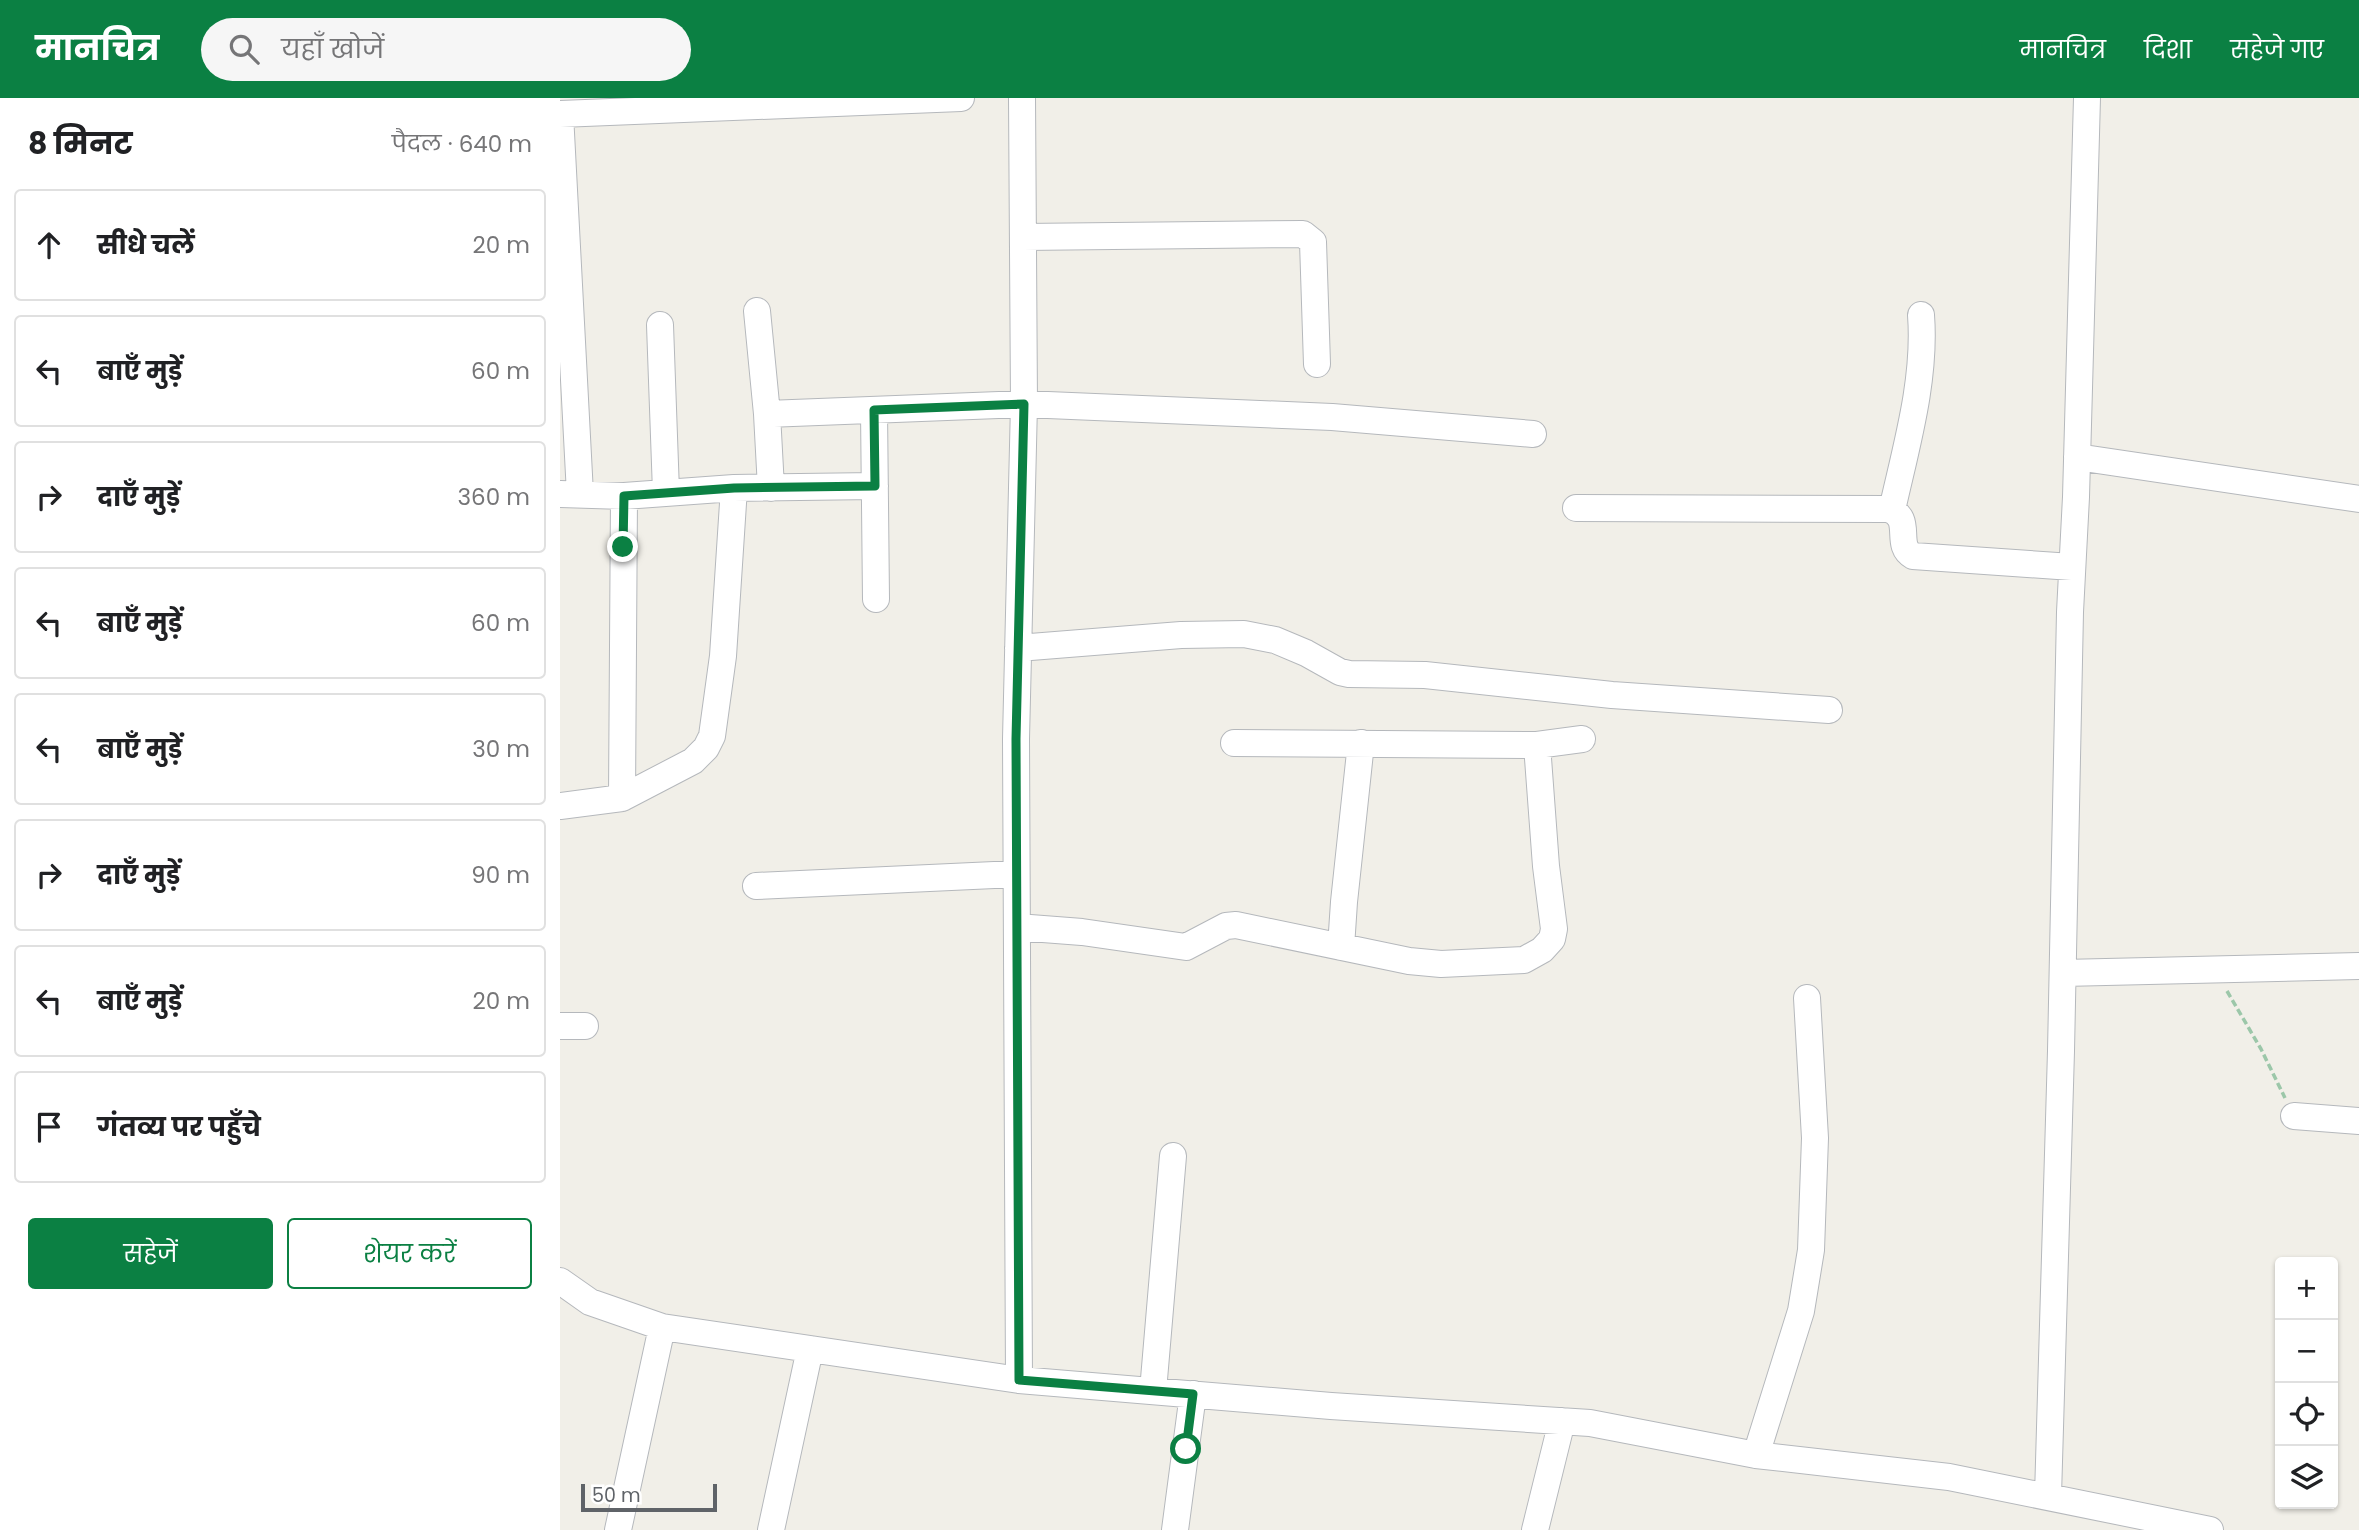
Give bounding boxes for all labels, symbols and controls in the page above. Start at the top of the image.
search box [201,18,691,81]
text: मानचित्र [35,25,159,72]
icon: search [225,30,263,68]
text: यहाँ खोजें [281,31,384,67]
text: मानचित्र [2020,33,2106,66]
text: दिशा [2144,33,2192,66]
text: सहेजे गए [2230,33,2324,66]
text: 8 मिनट [28,122,133,165]
text: पैदल · 640 m [392,128,532,160]
icon: ahead [30,226,68,264]
text: सीधे चलें [97,227,195,263]
text: 20 m [472,229,530,261]
icon: left [30,352,68,390]
text: बाएँ मुड़ें [97,353,182,389]
text: 60 m [471,355,530,387]
icon: right [30,478,68,516]
text: दाएँ मुड़ें [97,479,180,515]
text: 360 m [458,481,530,513]
route end [607,531,638,562]
icon: left [30,604,68,642]
text: बाएँ मुड़ें [97,605,182,641]
text: 60 m [471,607,530,639]
icon: left [30,730,68,768]
text: बाएँ मुड़ें [97,731,182,767]
text: 30 m [472,733,530,765]
icon: right [30,856,68,894]
text: दाएँ मुड़ें [97,857,180,893]
text: 90 m [471,859,530,891]
icon: left [30,982,68,1020]
text: बाएँ मुड़ें [97,983,182,1019]
text: 20 m [472,985,530,1017]
icon: arrive [30,1108,68,1146]
text: गंतव्य पर पहुँचे [97,1109,261,1145]
button: सहेजें [28,1218,273,1289]
button: शेयर करें [287,1218,532,1289]
map controls [2275,1257,2338,1509]
button: + [2275,1257,2338,1320]
button: − [2275,1320,2338,1383]
button: locate [2275,1383,2338,1446]
route start [1170,1433,1201,1464]
button: layers [2275,1446,2338,1509]
scale bar [581,1481,718,1513]
text: 50 m [592,1482,641,1509]

